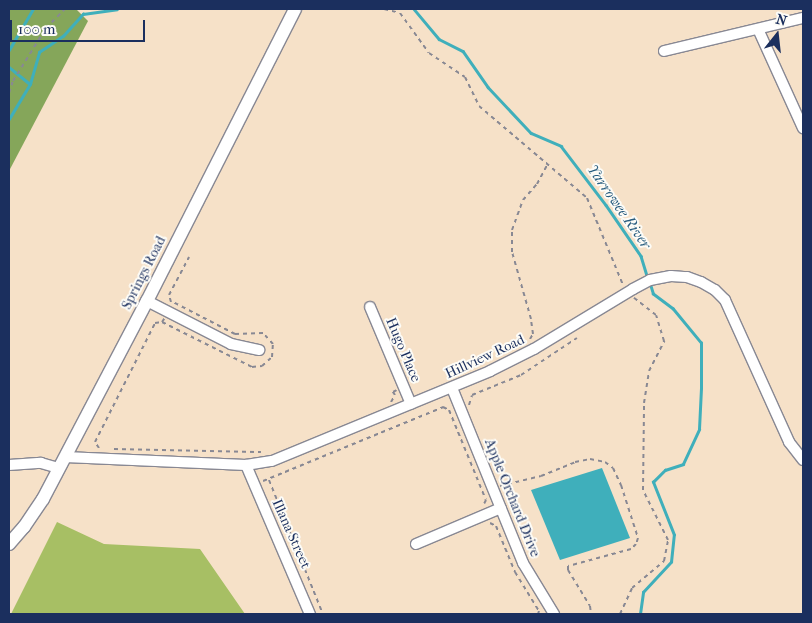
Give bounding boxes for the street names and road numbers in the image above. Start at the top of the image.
street label: Springs Road [118,234,170,312]
street label: Hugo Place [382,315,424,385]
street label: Hillview Road [443,331,527,383]
street label: Apple Orchard Drive [481,436,543,560]
street label: Illana Street [268,497,314,571]

